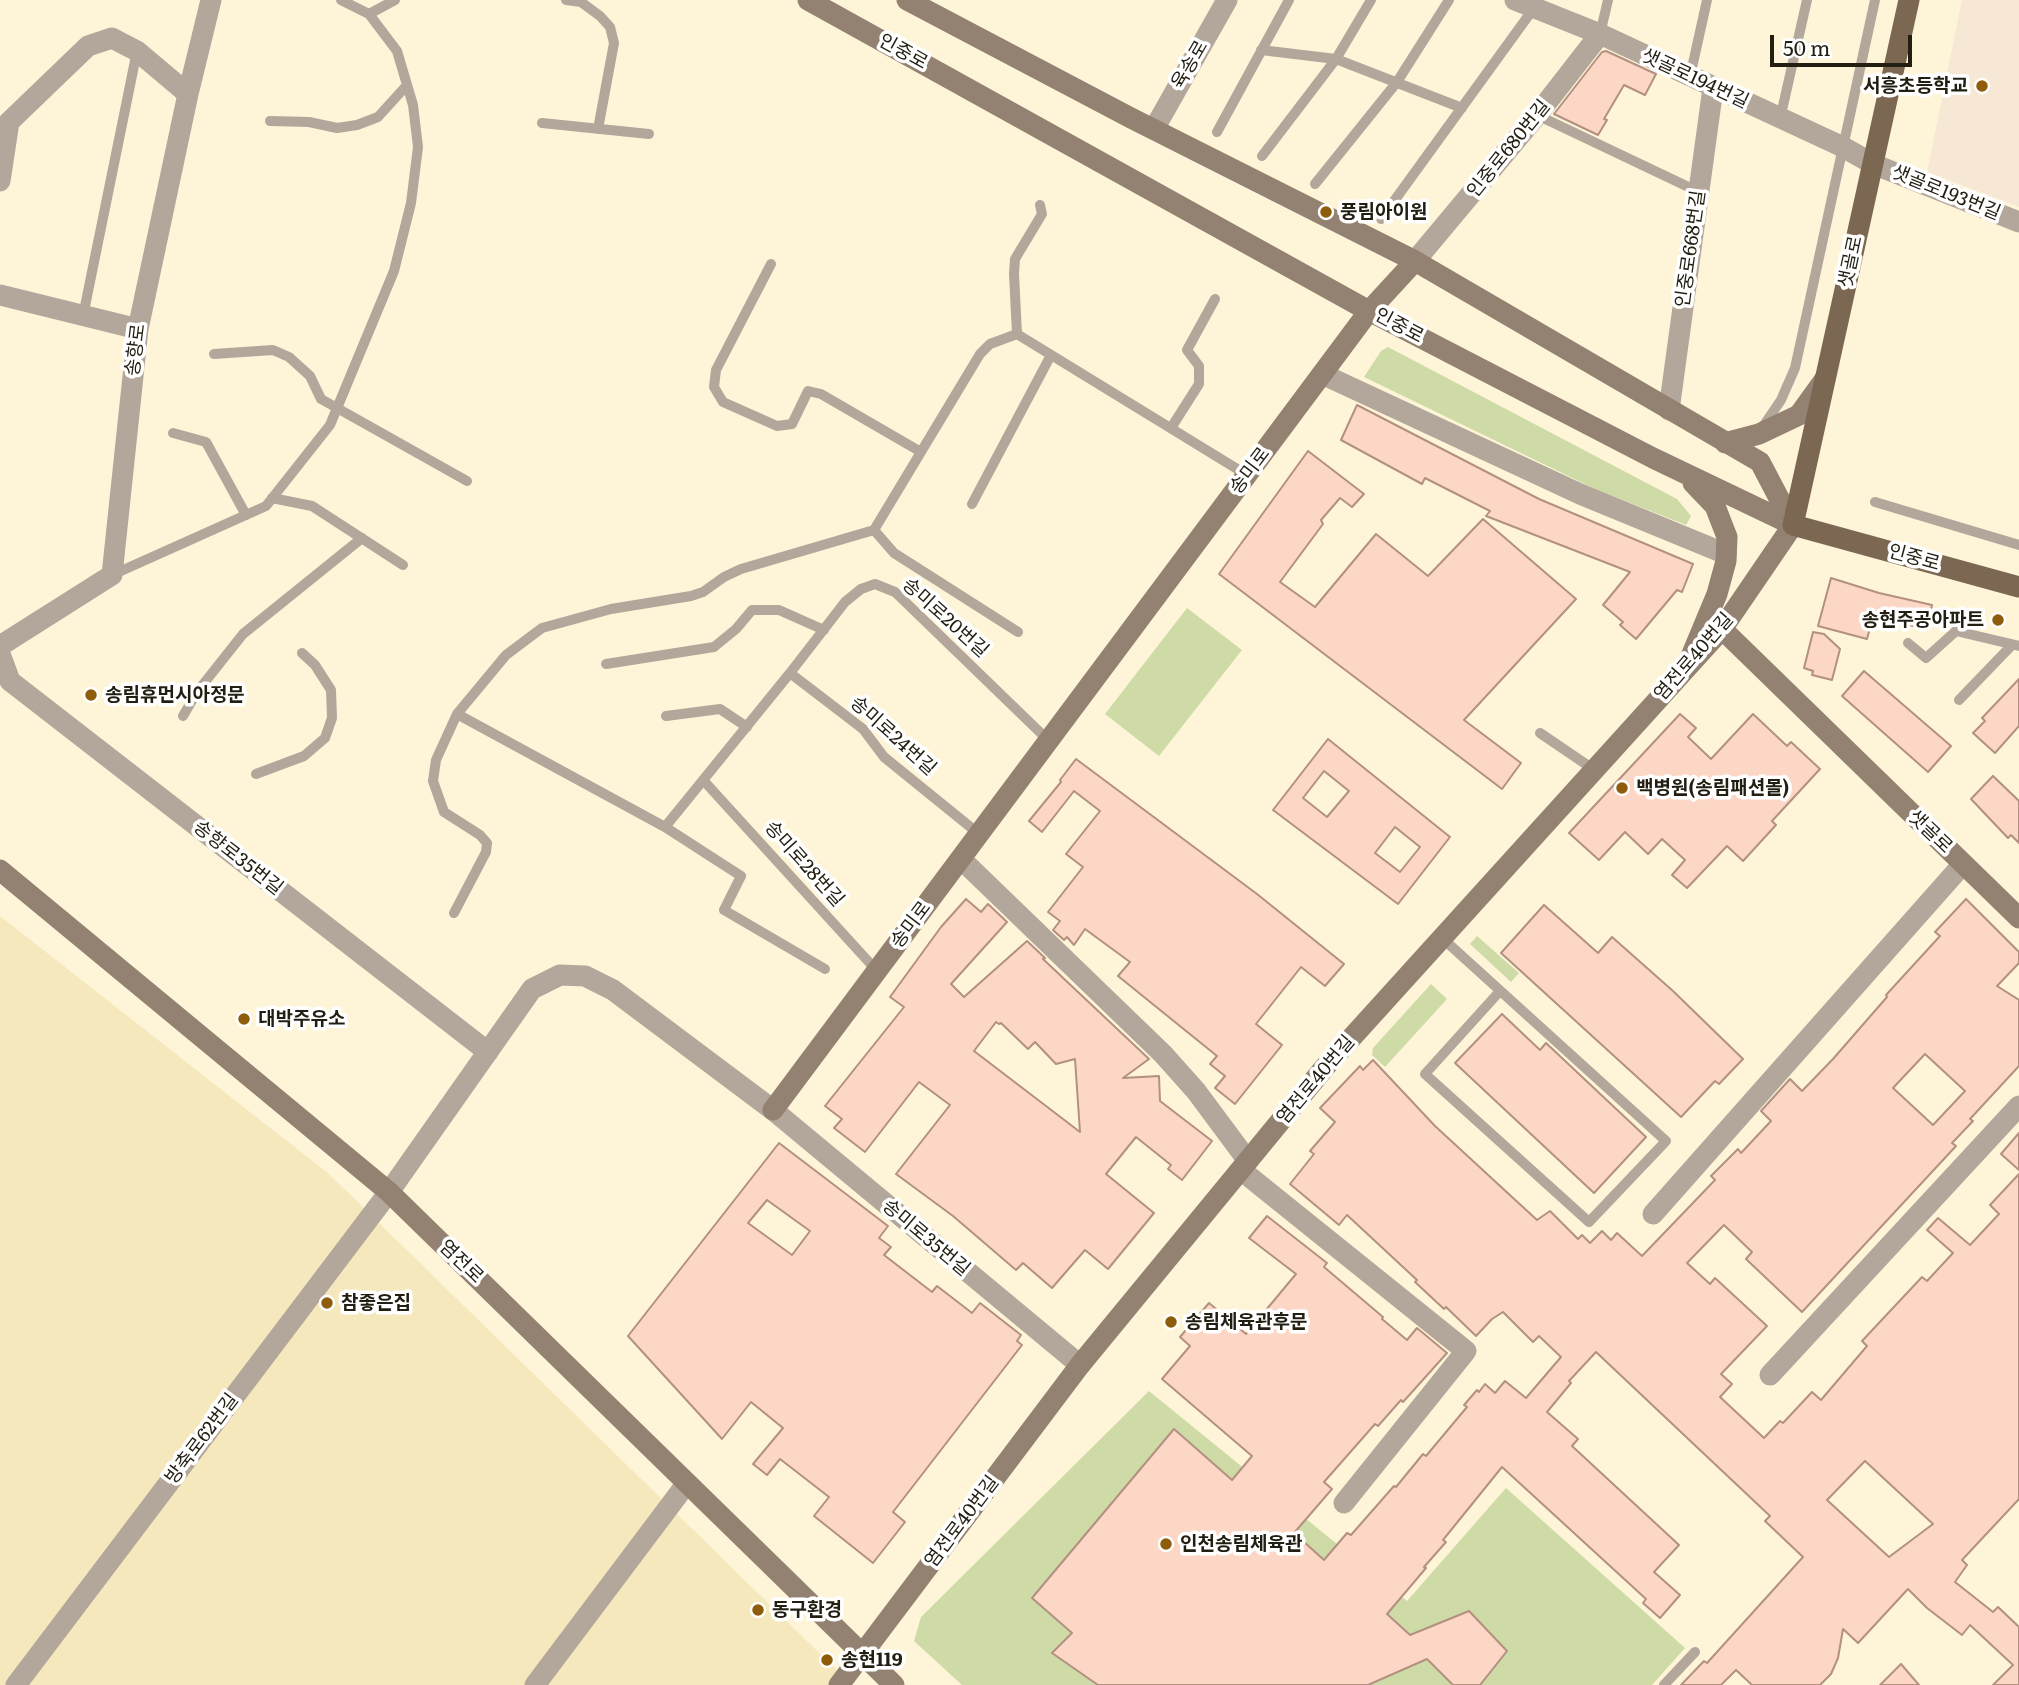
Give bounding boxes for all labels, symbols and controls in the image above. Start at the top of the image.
scale bar [1774,21,1916,65]
street label: 인중로 [875,29,931,75]
text: 50 m [1783,31,1830,62]
street label: 육송로 [1167,37,1213,93]
street label: 샛골로194번길 [1638,44,1752,114]
place label: 서흥초등학교 [1863,75,1968,97]
marker: 서흥초등학교 [1974,78,1990,94]
street label: 인중로680번길 [1463,96,1555,202]
street label: 샛골로193번길 [1888,161,2004,225]
street label: 인중로668번길 [1671,189,1711,309]
place label: 풍림아이원 [1340,201,1427,223]
marker: 풍림아이원 [1318,204,1334,220]
street label: 샛골로 [1834,234,1868,290]
street label: 인중로 [1370,304,1428,348]
street label: 송향로 [121,323,151,377]
street label: 송미로 [1225,443,1275,499]
street label: 인중로 [1886,540,1942,576]
street label: 송미로20번길 [897,573,993,663]
street label: 염전로40번길 [1650,608,1738,706]
place label: 송현주공아파트 [1862,609,1984,631]
marker: 송현주공아파트 [1990,612,2006,628]
place label: 송림휴먼시아정문 [105,684,245,706]
marker: 송림휴먼시아정문 [83,687,99,703]
street label: 송미로24번길 [845,692,941,780]
place label: 백병원(송림패션몰) [1636,777,1789,799]
marker: 백병원(송림패션몰) [1614,780,1630,796]
street label: 샛골로 [1903,806,1957,858]
street label: 송향로35번길 [189,816,287,900]
street label: 송미로28번길 [760,816,848,912]
street label: 송미로 [886,897,936,953]
place label: 대박주유소 [258,1008,345,1030]
marker: 대박주유소 [236,1011,252,1027]
street label: 염전로40번길 [1272,1031,1360,1129]
street label: 송미로35번길 [878,1195,974,1281]
street label: 염전로 [434,1236,488,1288]
place label: 참좋은집 [341,1292,411,1314]
marker: 참좋은집 [319,1295,335,1311]
place label: 송림체육관후문 [1185,1311,1307,1333]
marker: 송림체육관후문 [1163,1314,1179,1330]
street label: 방축로62번길 [161,1389,243,1489]
street label: 염전로40번길 [920,1472,1004,1572]
place label: 인천송림체육관 [1180,1533,1302,1555]
marker: 인천송림체육관 [1158,1536,1174,1552]
place label: 동구환경 [772,1599,842,1621]
marker: 동구환경 [750,1602,766,1618]
place label: 송현119 [841,1649,903,1671]
marker: 송현119 [819,1652,835,1668]

